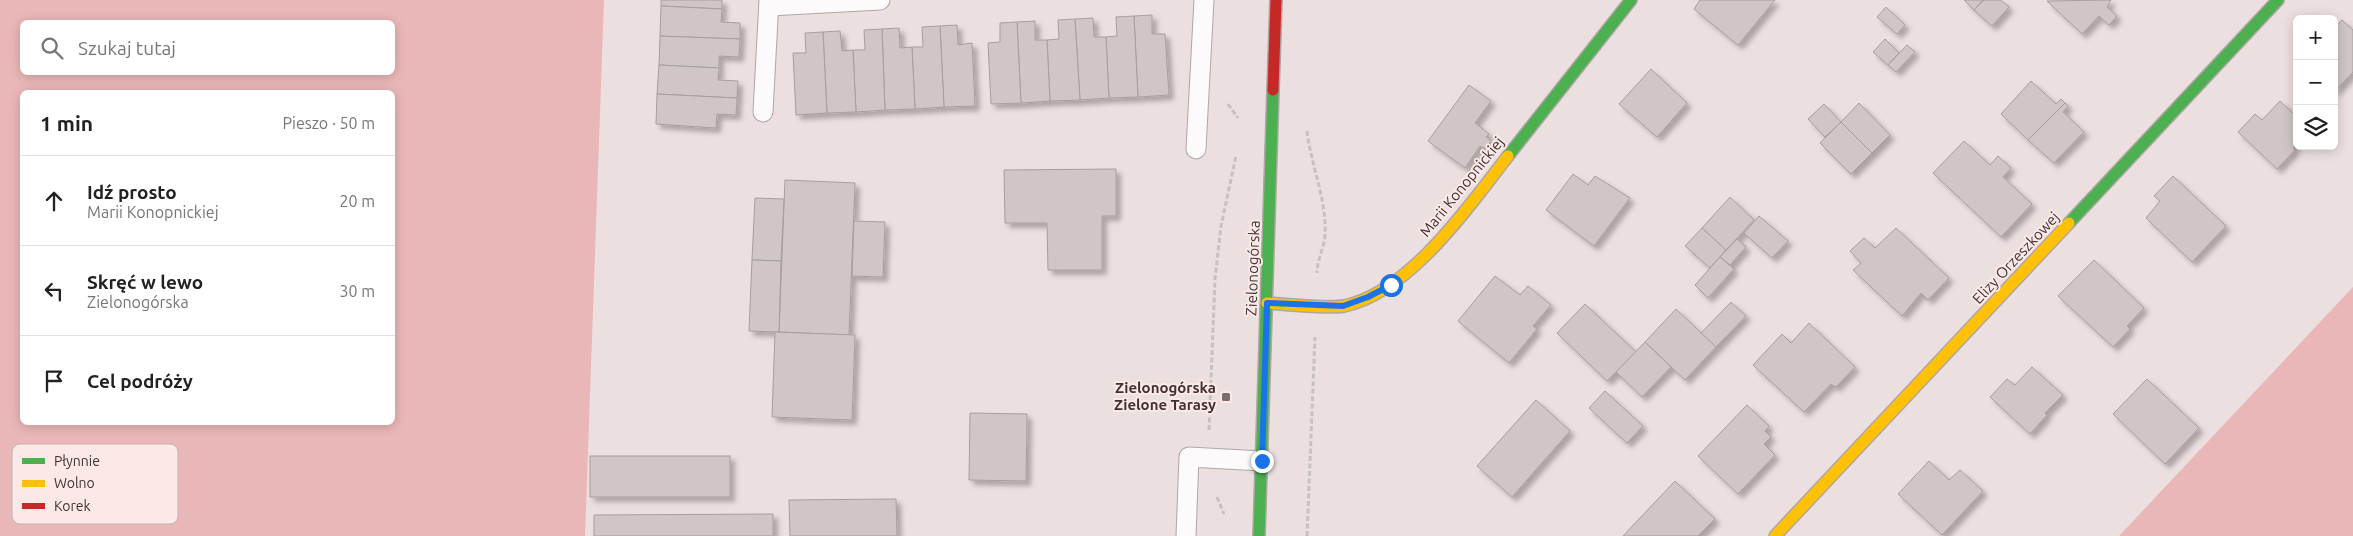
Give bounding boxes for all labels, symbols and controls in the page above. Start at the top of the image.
map controls [2293,15,2338,150]
button: + [2293,15,2338,60]
search box [20,20,395,75]
icon: search [38,34,66,62]
text: Szukaj tutaj [78,37,176,59]
button: − [2293,60,2338,105]
button: layers [2293,105,2338,150]
text: 1 min [40,111,93,135]
text: Pieszo · 50 m [282,114,375,132]
street label: Marii Konopnickiej [1416,133,1507,240]
text: Idź prosto [87,181,177,203]
icon: ahead [40,187,68,215]
text: 20 m [339,192,375,210]
text: Marii Konopnickiej [87,203,219,221]
street label: Elizy Orzeszkowej [1969,208,2062,307]
street label: Zielonogórska [1242,220,1263,316]
text: Skręć w lewo [87,271,203,293]
route start [1380,274,1403,297]
icon: left [40,277,68,305]
text: 30 m [339,282,375,300]
text: Zielonogórska [87,293,189,311]
icon: arrive [40,367,68,395]
text: Cel podróży [87,370,193,392]
place label: Zielonogórska Zielone Tarasy [1114,379,1216,413]
marker: Zielonogórska Zielone Tarasy [1220,391,1232,403]
legend [12,444,178,524]
route end [1251,450,1274,473]
text: Płynnie [54,453,100,469]
text: Wolno [54,475,95,491]
text: Korek [54,498,91,514]

